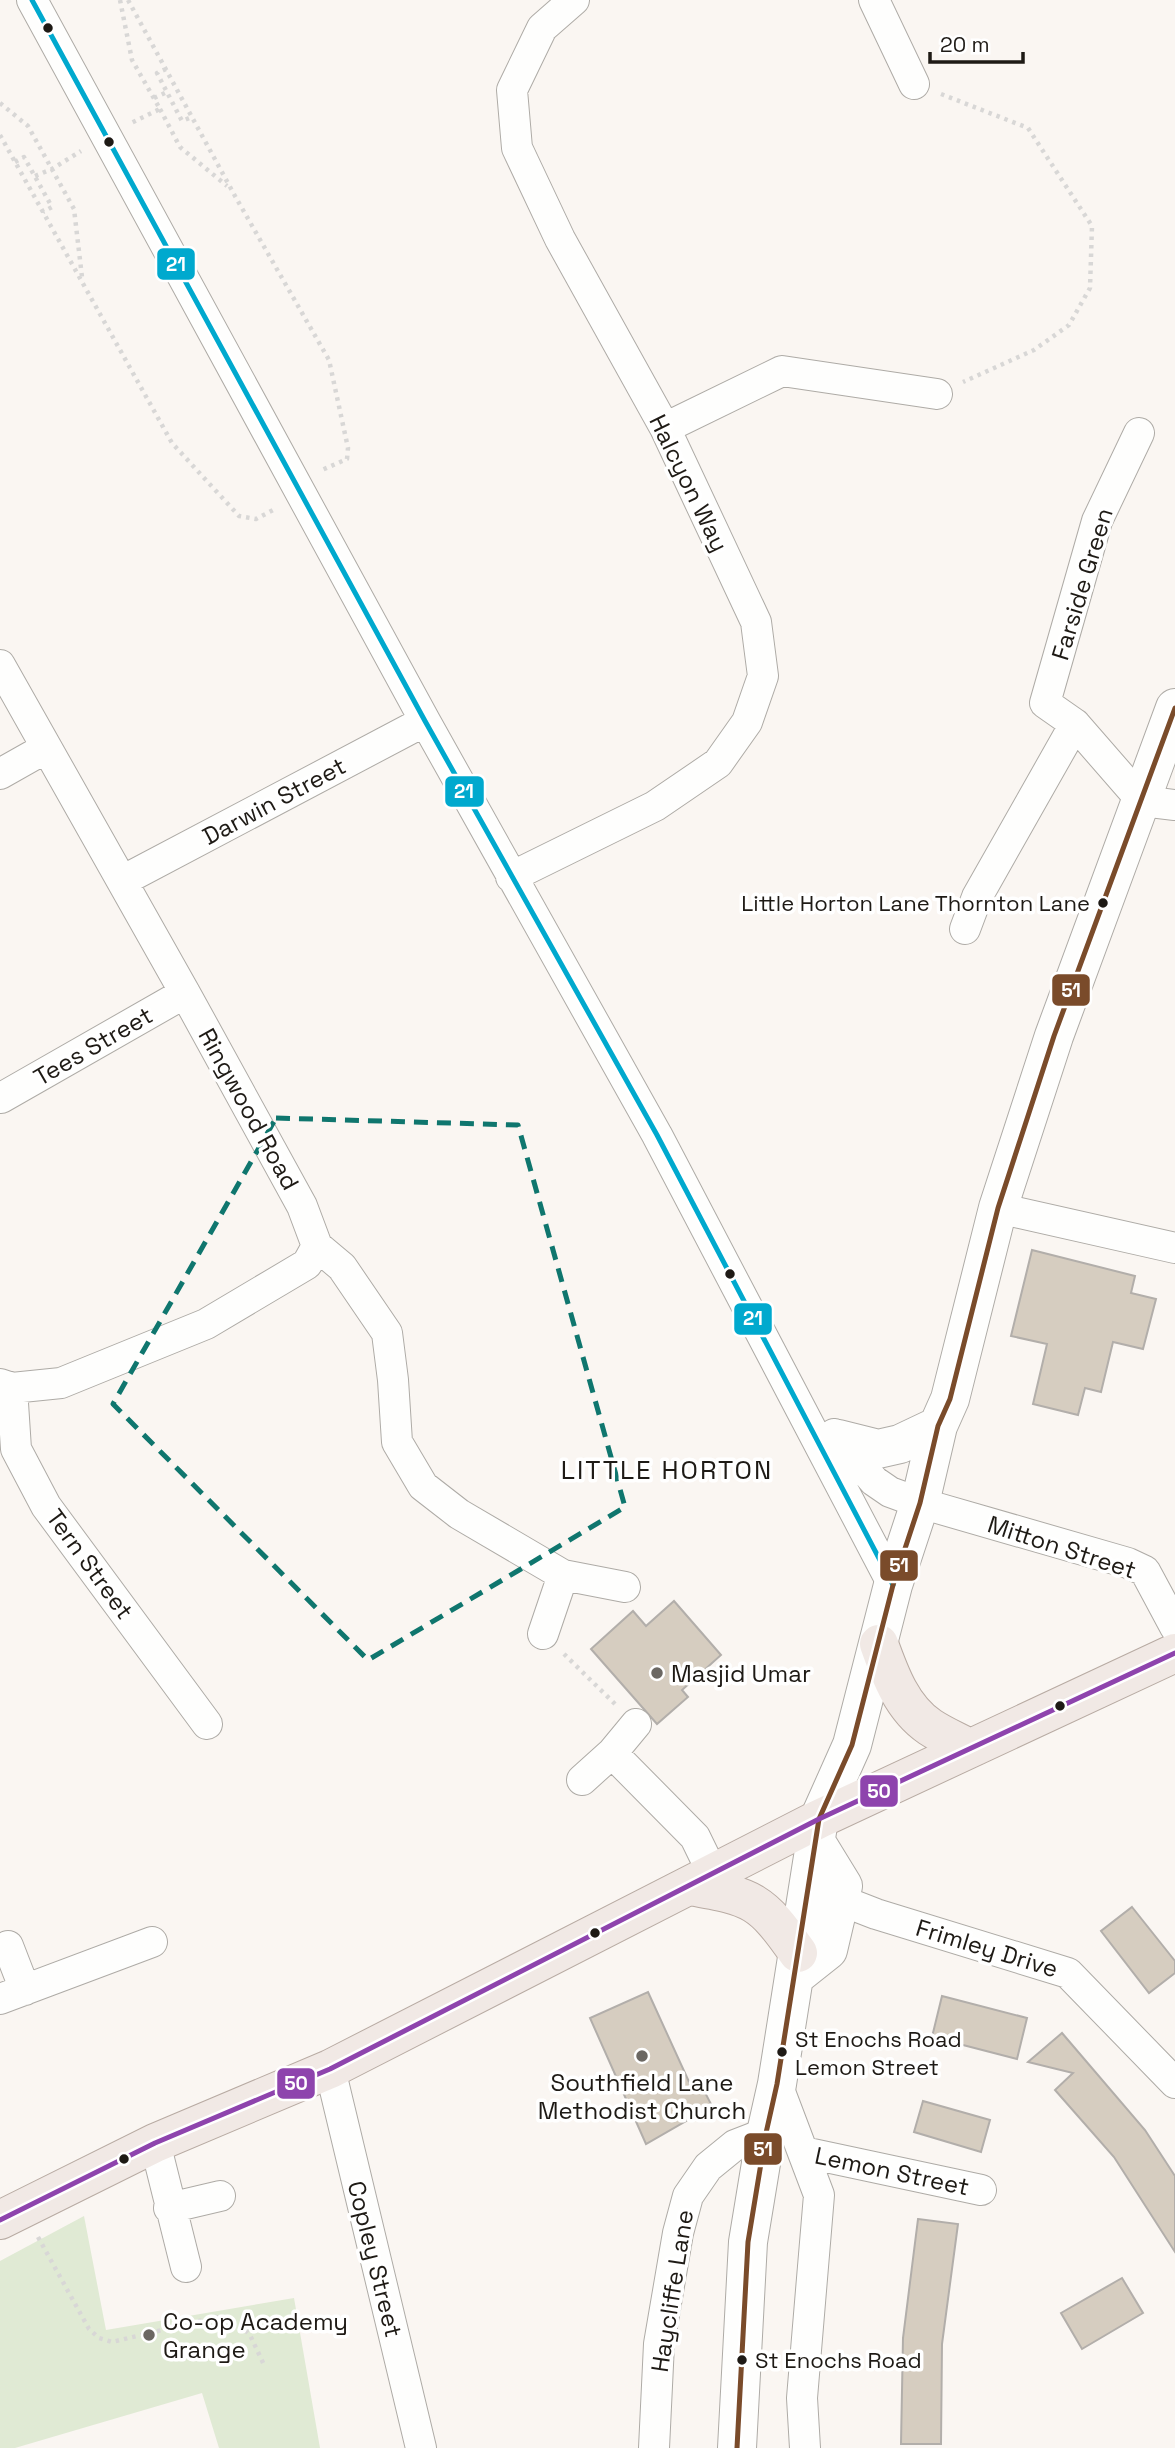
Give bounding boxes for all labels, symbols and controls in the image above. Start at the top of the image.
unlabelled marker [41,21,55,35]
scale bar [930,21,1023,65]
text: 20 m [940,31,990,58]
unlabelled marker [102,135,116,149]
line badge: 21 [156,247,196,281]
text: 21 [166,252,186,277]
street label: Halcyon Way [642,409,736,557]
street label: Farside Green [1044,504,1120,664]
street label: Darwin Street [197,750,351,852]
line badge: 21 [444,775,485,808]
text: 21 [454,779,474,804]
place label: Little Horton Lane Thornton Lane [741,889,1090,917]
marker: Little Horton Lane Thornton Lane [1096,896,1110,910]
line badge: 51 [1051,973,1091,1007]
text: 51 [1061,978,1081,1003]
street label: Tees Street [28,1000,158,1092]
street label: Ringwood Road [192,1023,306,1195]
unlabelled marker [723,1267,737,1281]
line badge: 21 [733,1302,773,1336]
text: 21 [743,1306,763,1331]
district label: LITTLE HORTON [561,1453,773,1487]
street label: Tern Street [39,1503,141,1625]
street label: Mitton Street [984,1508,1140,1586]
line badge: 51 [879,1549,919,1582]
text: 51 [889,1553,909,1578]
place label: Masjid Umar [671,1658,811,1689]
marker: Masjid Umar [649,1665,665,1681]
unlabelled marker [1053,1699,1067,1713]
line badge: 50 [859,1774,899,1808]
text: 50 [867,1779,891,1804]
street label: Frimley Drive [912,1912,1062,1984]
unlabelled marker [588,1926,602,1940]
place label: St Enochs Road Lemon Street [795,2025,962,2081]
marker: St Enochs Road Lemon Street [775,2045,789,2059]
marker: Southfield Lane Methodist Church [634,2048,650,2064]
line badge: 50 [276,2067,316,2100]
place label: Southfield Lane Methodist Church [538,2067,746,2126]
text: 50 [284,2071,308,2096]
line badge: 51 [743,2132,783,2166]
text: 51 [753,2137,773,2162]
street label: Lemon Street [812,2140,972,2202]
unlabelled marker [117,2152,131,2166]
street label: Copley Street [341,2178,409,2340]
street label: Haycliffe Lane [644,2208,700,2374]
place label: Co-op Academy Grange [163,2306,348,2365]
marker: Co-op Academy Grange [141,2327,157,2343]
place label: St Enochs Road [755,2346,922,2374]
marker: St Enochs Road [735,2353,749,2367]

